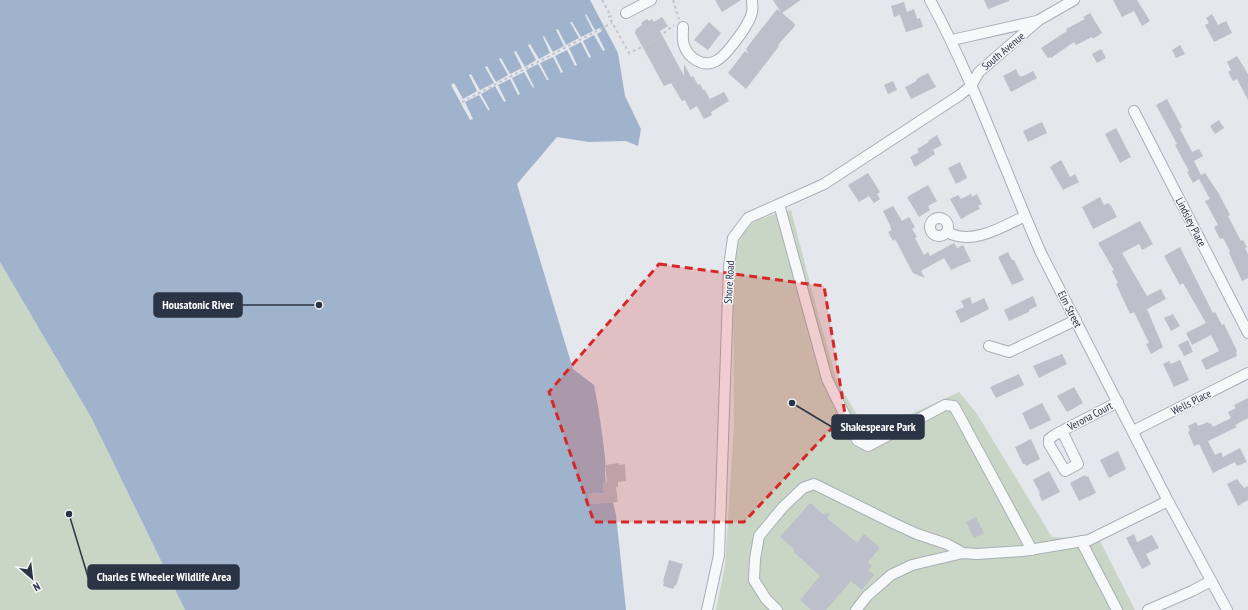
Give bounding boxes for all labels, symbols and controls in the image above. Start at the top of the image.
street label: South Avenue [979,29,1028,73]
street label: Lindsley Place [1173,195,1210,249]
street label: Shore Road [721,260,737,304]
street label: Elm Street [1055,288,1085,330]
callout: Housatonic River [154,293,242,317]
text: Housatonic River [162,297,234,312]
street label: Wells Place [1169,386,1214,418]
street label: Verona Court [1064,398,1115,434]
callout: Shakespeare Park [832,415,924,439]
text: Shakespeare Park [840,419,916,434]
north arrow [12,558,52,598]
callout: Charles E Wheeler Wildlife Area [88,565,239,589]
text: Charles E Wheeler Wildlife Area [97,569,231,584]
text: N [31,579,43,594]

